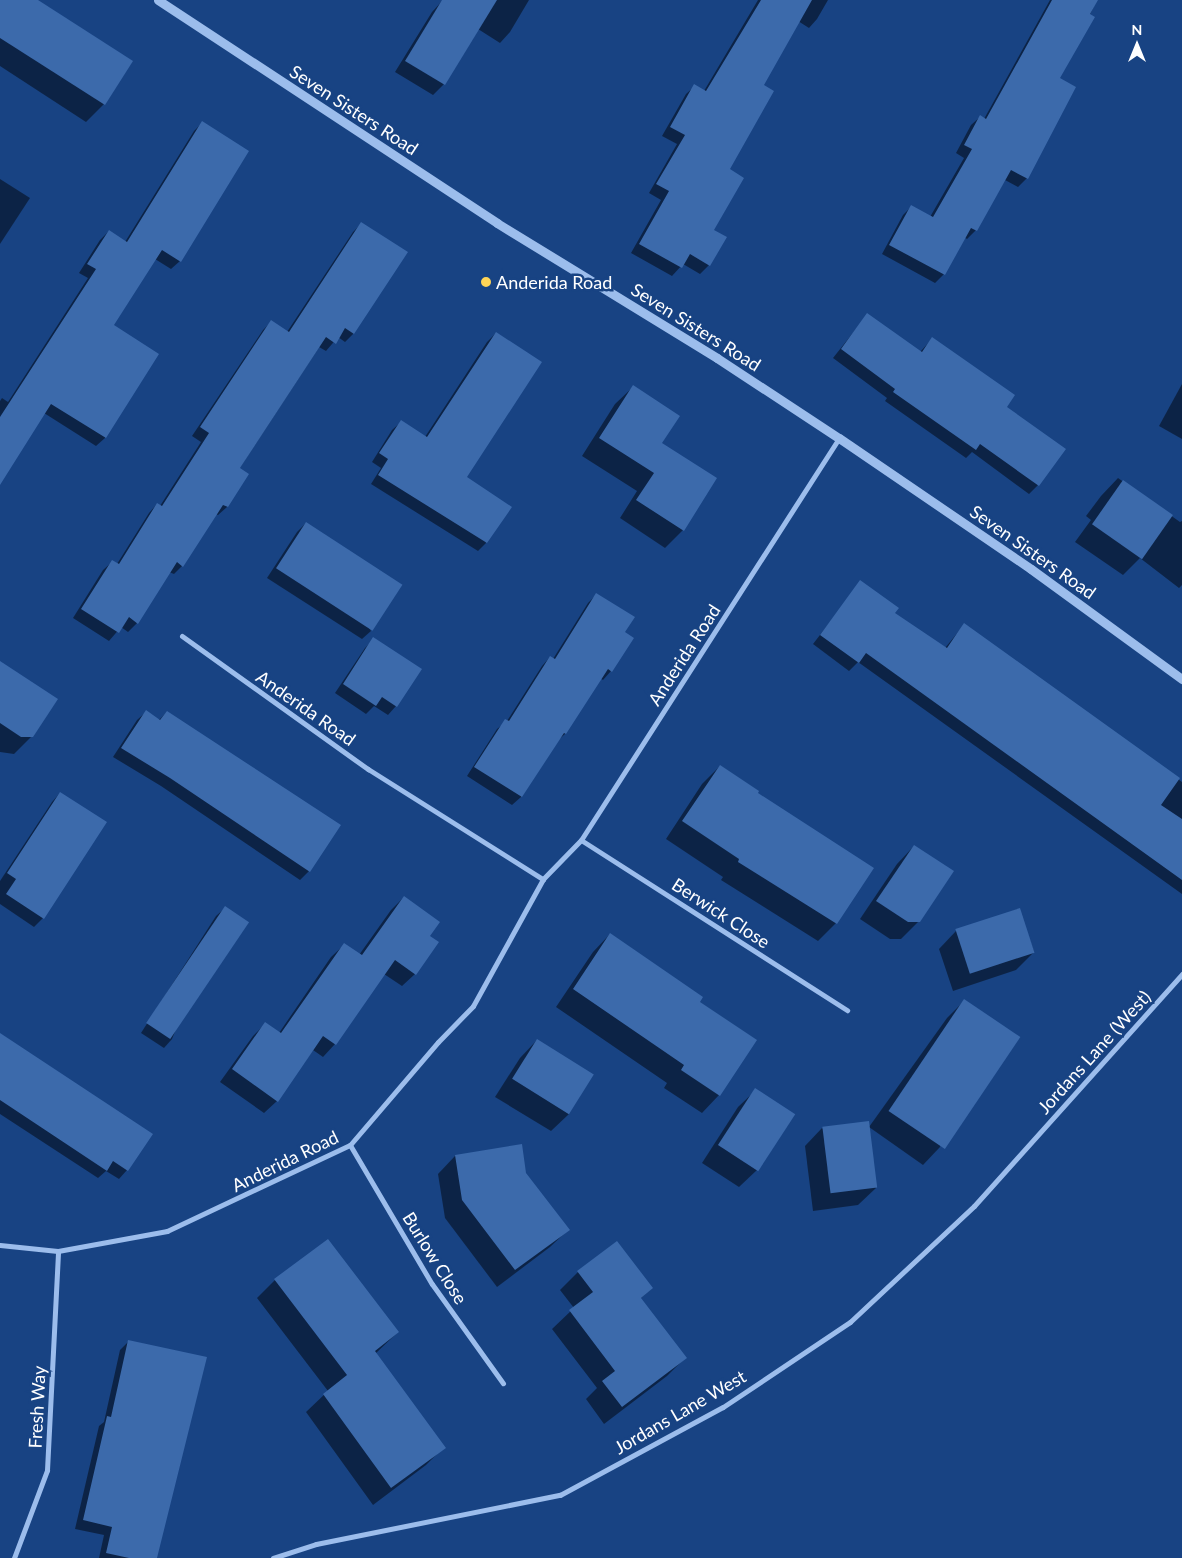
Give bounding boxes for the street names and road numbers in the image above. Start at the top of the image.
street label: Seven Sisters Road [286,60,422,160]
street label: Seven Sisters Road [627,278,765,376]
street label: Seven Sisters Road [966,500,1100,604]
street label: Anderida Road [643,600,725,710]
street label: Anderida Road [252,666,360,750]
street label: Berwick Close [668,873,774,953]
street label: Jordans Lane (West) [1033,986,1155,1118]
street label: Anderida Road [228,1126,342,1196]
street label: Burlow Close [398,1208,472,1308]
street label: Fresh Way [24,1365,50,1449]
street label: Jordans Lane West [610,1365,750,1459]

